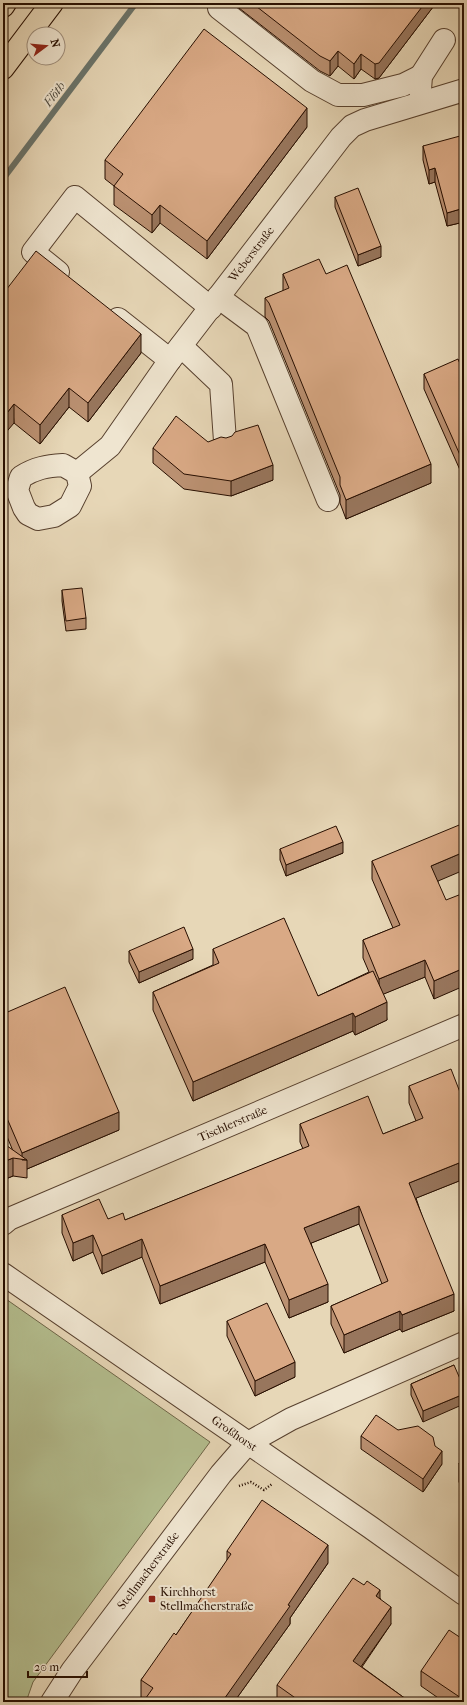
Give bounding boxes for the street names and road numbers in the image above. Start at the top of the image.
street label: Weberstraße [225,223,277,285]
street label: Tischlerstraße [196,1103,270,1145]
street label: Großhorst [209,1413,261,1455]
street label: Stellmacherstraße [114,1529,182,1612]

